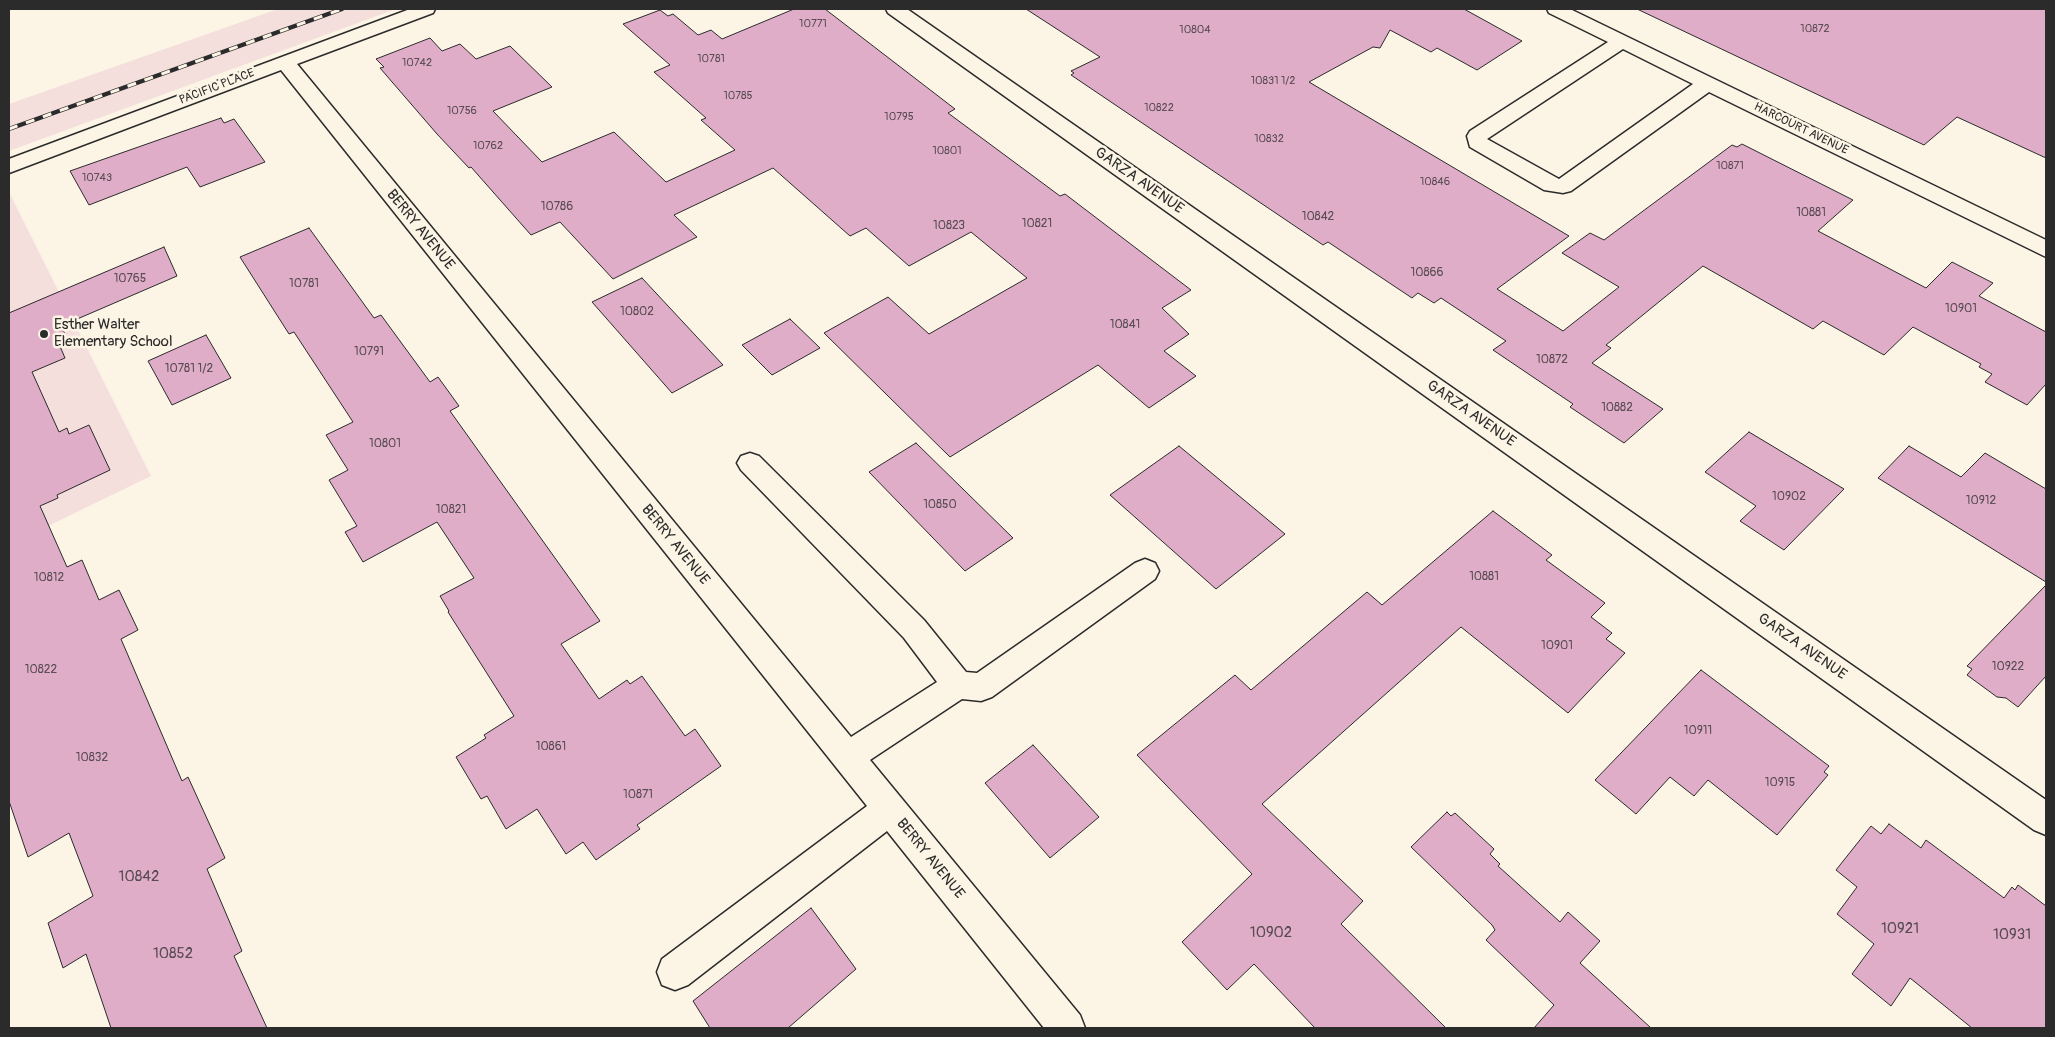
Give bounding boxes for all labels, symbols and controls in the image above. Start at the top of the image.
house number: 10771 [799,17,827,31]
house number: 10872 [1800,22,1830,36]
house number: 10804 [1179,23,1211,37]
house number: 10781 [697,52,725,66]
house number: 10742 [402,56,432,70]
street label: PACIFIC PLACE [177,66,257,108]
house number: 10831 1/2 [1251,74,1295,88]
house number: 10785 [723,89,753,103]
street label: HARCOURT AVENUE [1751,100,1851,158]
house number: 10822 [1144,101,1174,115]
house number: 10756 [447,104,477,118]
house number: 10795 [884,110,914,124]
house number: 10832 [1254,132,1284,146]
house number: 10762 [473,139,503,153]
house number: 10801 [932,144,962,158]
street label: GARZA AVENUE [1091,144,1187,218]
house number: 10871 [1716,159,1744,173]
house number: 10743 [82,171,112,185]
house number: 10846 [1420,175,1450,189]
street label: BERRY AVENUE [382,186,458,274]
house number: 10786 [541,200,573,214]
house number: 10881 [1796,206,1826,220]
house number: 10842 [1302,210,1334,224]
house number: 10821 [1022,217,1052,231]
house number: 10823 [933,219,965,233]
house number: 10866 [1411,266,1443,280]
house number: 10765 [114,272,146,286]
house number: 10781 [289,277,319,291]
house number: 10901 [1945,302,1977,316]
house number: 10802 [620,305,654,319]
place label: Esther Walter Elementary School [54,316,172,351]
house number: 10841 [1110,318,1140,332]
marker: Esther Walter Elementary School [38,328,50,340]
house number: 10791 [354,345,384,359]
house number: 10872 [1536,353,1568,367]
house number: 10781 1/2 [165,362,213,376]
street label: GARZA AVENUE [1423,377,1519,451]
house number: 10882 [1601,401,1633,415]
house number: 10801 [369,437,401,451]
house number: 10902 [1772,490,1806,504]
house number: 10912 [1966,494,1996,508]
house number: 10850 [923,498,957,512]
street label: BERRY AVENUE [637,501,713,589]
house number: 10821 [436,503,466,517]
house number: 10881 [1469,570,1499,584]
house number: 10812 [34,571,64,585]
street label: GARZA AVENUE [1754,610,1850,684]
house number: 10901 [1541,639,1573,653]
house number: 10922 [1992,660,2024,674]
house number: 10822 [25,663,57,677]
house number: 10911 [1684,724,1712,738]
house number: 10861 [536,740,566,754]
house number: 10832 [76,751,108,765]
house number: 10915 [1765,776,1795,790]
house number: 10871 [623,788,653,802]
street label: BERRY AVENUE [892,815,968,903]
house number: 10842 [119,868,159,886]
house number: 10921 [1881,920,1919,938]
house number: 10902 [1250,924,1292,942]
house number: 10931 [1993,926,2031,944]
house number: 10852 [153,945,193,963]

